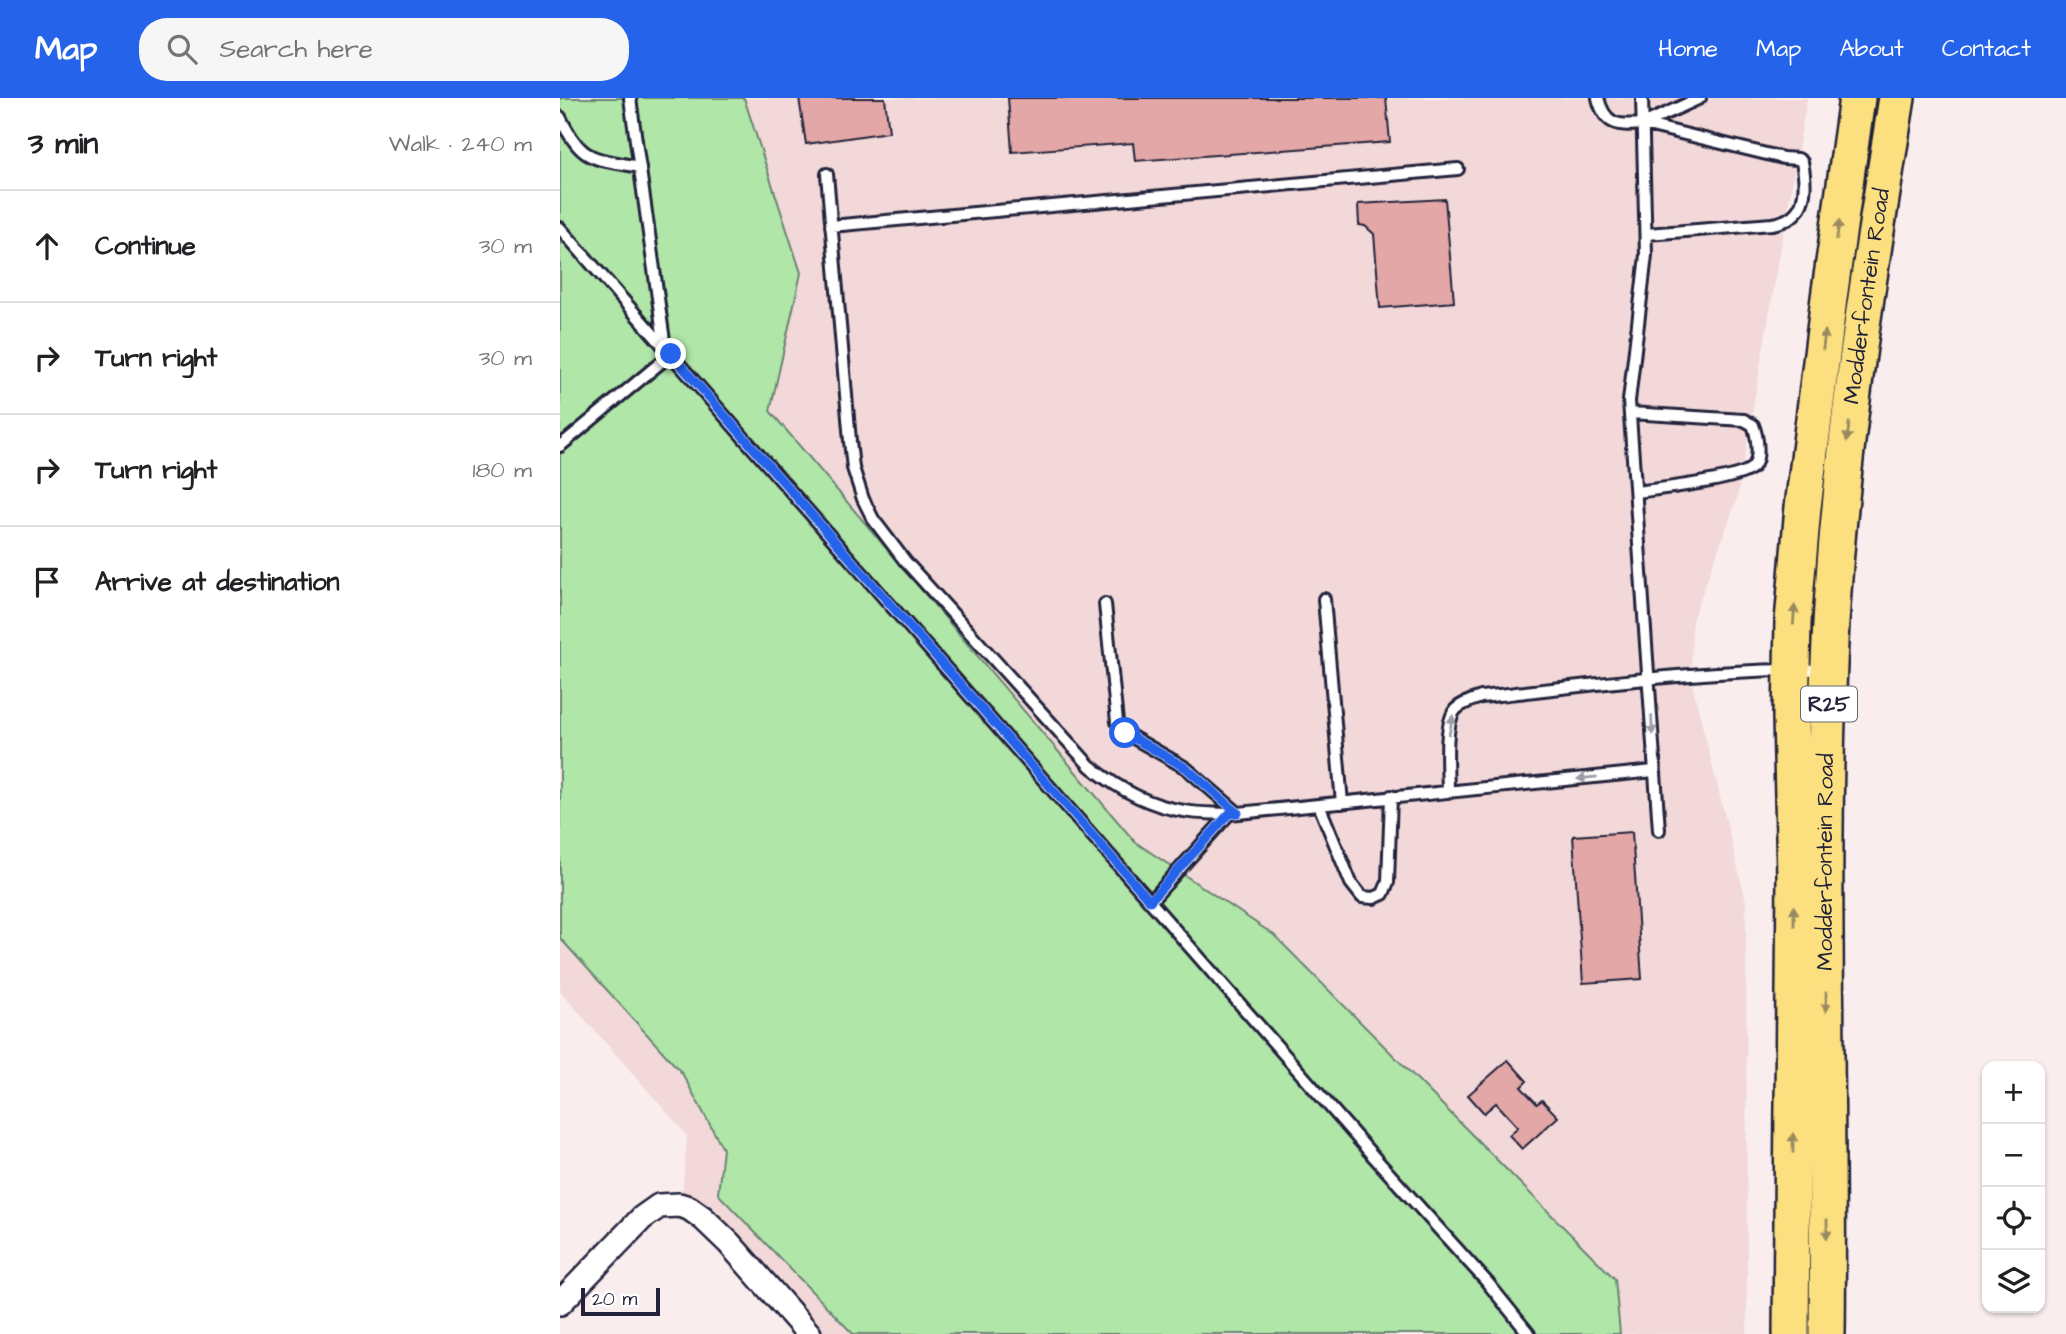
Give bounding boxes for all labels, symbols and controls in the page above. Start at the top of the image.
search box [139,18,629,81]
text: Map [35,26,97,72]
icon: search [163,30,201,68]
text: Search here [219,31,373,67]
text: Home [1658,32,1718,66]
text: Map [1756,32,1801,66]
text: About [1839,32,1904,66]
text: Contact [1942,32,2031,66]
text: 3 min [28,123,98,165]
text: Walk · 240 m [389,128,532,160]
street label: Modderfontein Road [1836,186,1898,406]
one-way arrow [1832,219,1843,241]
icon: ahead [28,227,66,265]
text: Continue [95,228,196,264]
text: 30 m [479,230,532,262]
one-way arrow [1818,329,1829,351]
route end [655,338,686,369]
icon: right [28,339,66,377]
text: Turn right [95,340,217,376]
text: 30 m [479,342,532,374]
one-way arrow [1843,421,1854,443]
icon: right [28,451,66,489]
text: Turn right [95,452,217,488]
text: 180 m [473,454,532,486]
icon: arrive [28,563,66,601]
text: Arrive at destination [95,564,340,600]
one-way arrow [1789,604,1800,626]
road number: R25 [1801,686,1857,722]
one-way arrow [1445,713,1456,735]
one-way arrow [1647,714,1658,736]
route start [1109,717,1140,748]
street label: Modderfontein Road [1809,753,1842,971]
one-way arrow [1575,773,1597,784]
one-way arrow [1788,905,1800,927]
one-way arrow [1820,991,1832,1013]
map controls [1982,1061,2045,1313]
button: + [1982,1061,2045,1124]
button: − [1982,1124,2045,1187]
one-way arrow [1787,1132,1799,1154]
button: locate [1982,1187,2045,1250]
one-way arrow [1821,1218,1833,1240]
button: layers [1982,1250,2045,1313]
scale bar [581,1285,660,1317]
text: 20 m [592,1286,637,1313]

